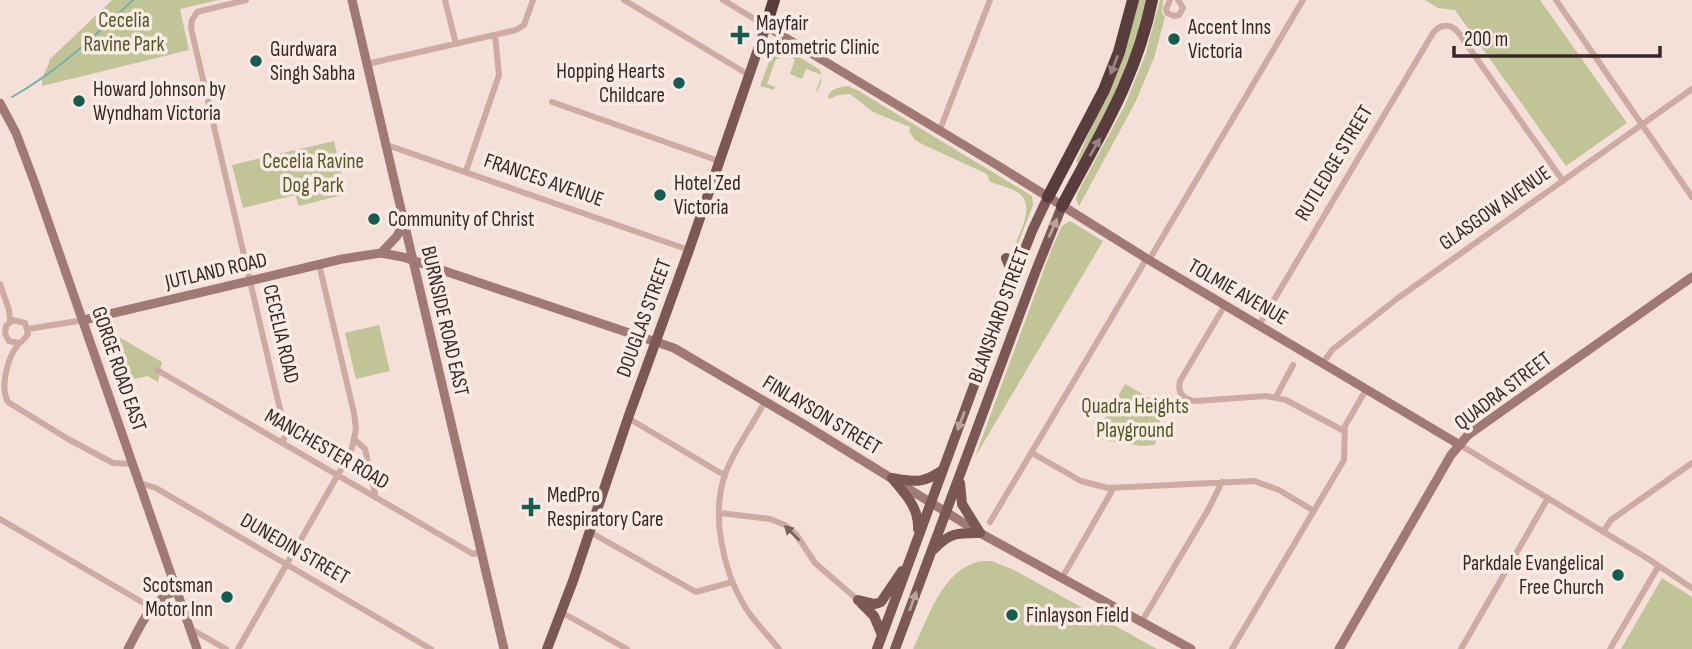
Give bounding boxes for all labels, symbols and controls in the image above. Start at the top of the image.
park label: Cecelia Ravine Park [84,8,164,57]
place label: Mayfair Optometric Clinic [756,11,880,60]
scale bar [1454,14,1660,58]
place label: Accent Inns Victoria [1187,15,1271,64]
marker: Mayfair Optometric Clinic [730,25,750,45]
text: 200 m [1464,27,1508,52]
marker: Accent Inns Victoria [1166,31,1182,47]
place label: Gurdwara Singh Sabha [270,37,355,86]
marker: Gurdwara Singh Sabha [248,53,264,69]
one-way arrow [1108,55,1119,76]
place label: Hopping Hearts Childcare [556,59,665,108]
marker: Hopping Hearts Childcare [671,75,687,91]
place label: Howard Johnson by Wyndham Victoria [93,77,226,126]
marker: Howard Johnson by Wyndham Victoria [71,93,87,109]
street label: RUTLEDGE STREET [1290,100,1379,225]
one-way arrow [1089,137,1101,156]
street label: FRANCES AVENUE [481,148,607,212]
park label: Cecelia Ravine Dog Park [262,149,364,198]
street label: GLASGOW AVENUE [1434,160,1556,256]
place label: Hotel Zed Victoria [674,171,741,220]
marker: Hotel Zed Victoria [652,187,668,203]
place label: Community of Christ [388,207,534,232]
marker: Community of Christ [366,211,382,227]
one-way arrow [1048,218,1059,239]
street label: BURNSIDE ROAD EAST [416,244,474,399]
street label: BLANSHARD STREET [963,244,1035,386]
street label: JUTLAND ROAD [162,247,269,295]
street label: TOLMIE AVENUE [1184,253,1292,331]
street label: DOUGLAS STREET [611,255,677,380]
street label: CECELIA ROAD [257,282,305,386]
street label: GORGE ROAD EAST [86,303,152,435]
street label: QUADRA STREET [1450,346,1557,435]
street label: FINLAYSON STREET [758,370,886,461]
park label: Quadra Heights Playground [1081,394,1189,443]
street label: MANCHESTER ROAD [260,403,394,495]
one-way arrow [956,410,967,431]
place label: MedPro Respiratory Care [547,483,663,532]
marker: MedPro Respiratory Care [521,497,541,517]
street label: DUNEDIN STREET [236,508,354,590]
one-way arrow [784,525,801,542]
place label: Parkdale Evangelical Free Church [1462,551,1604,600]
marker: Parkdale Evangelical Free Church [1610,567,1626,583]
place label: Scotsman Motor Inn [143,573,213,622]
marker: Scotsman Motor Inn [219,589,235,605]
one-way arrow [908,591,919,612]
place label: Finlayson Field [1026,603,1129,628]
marker: Finlayson Field [1004,607,1020,623]

